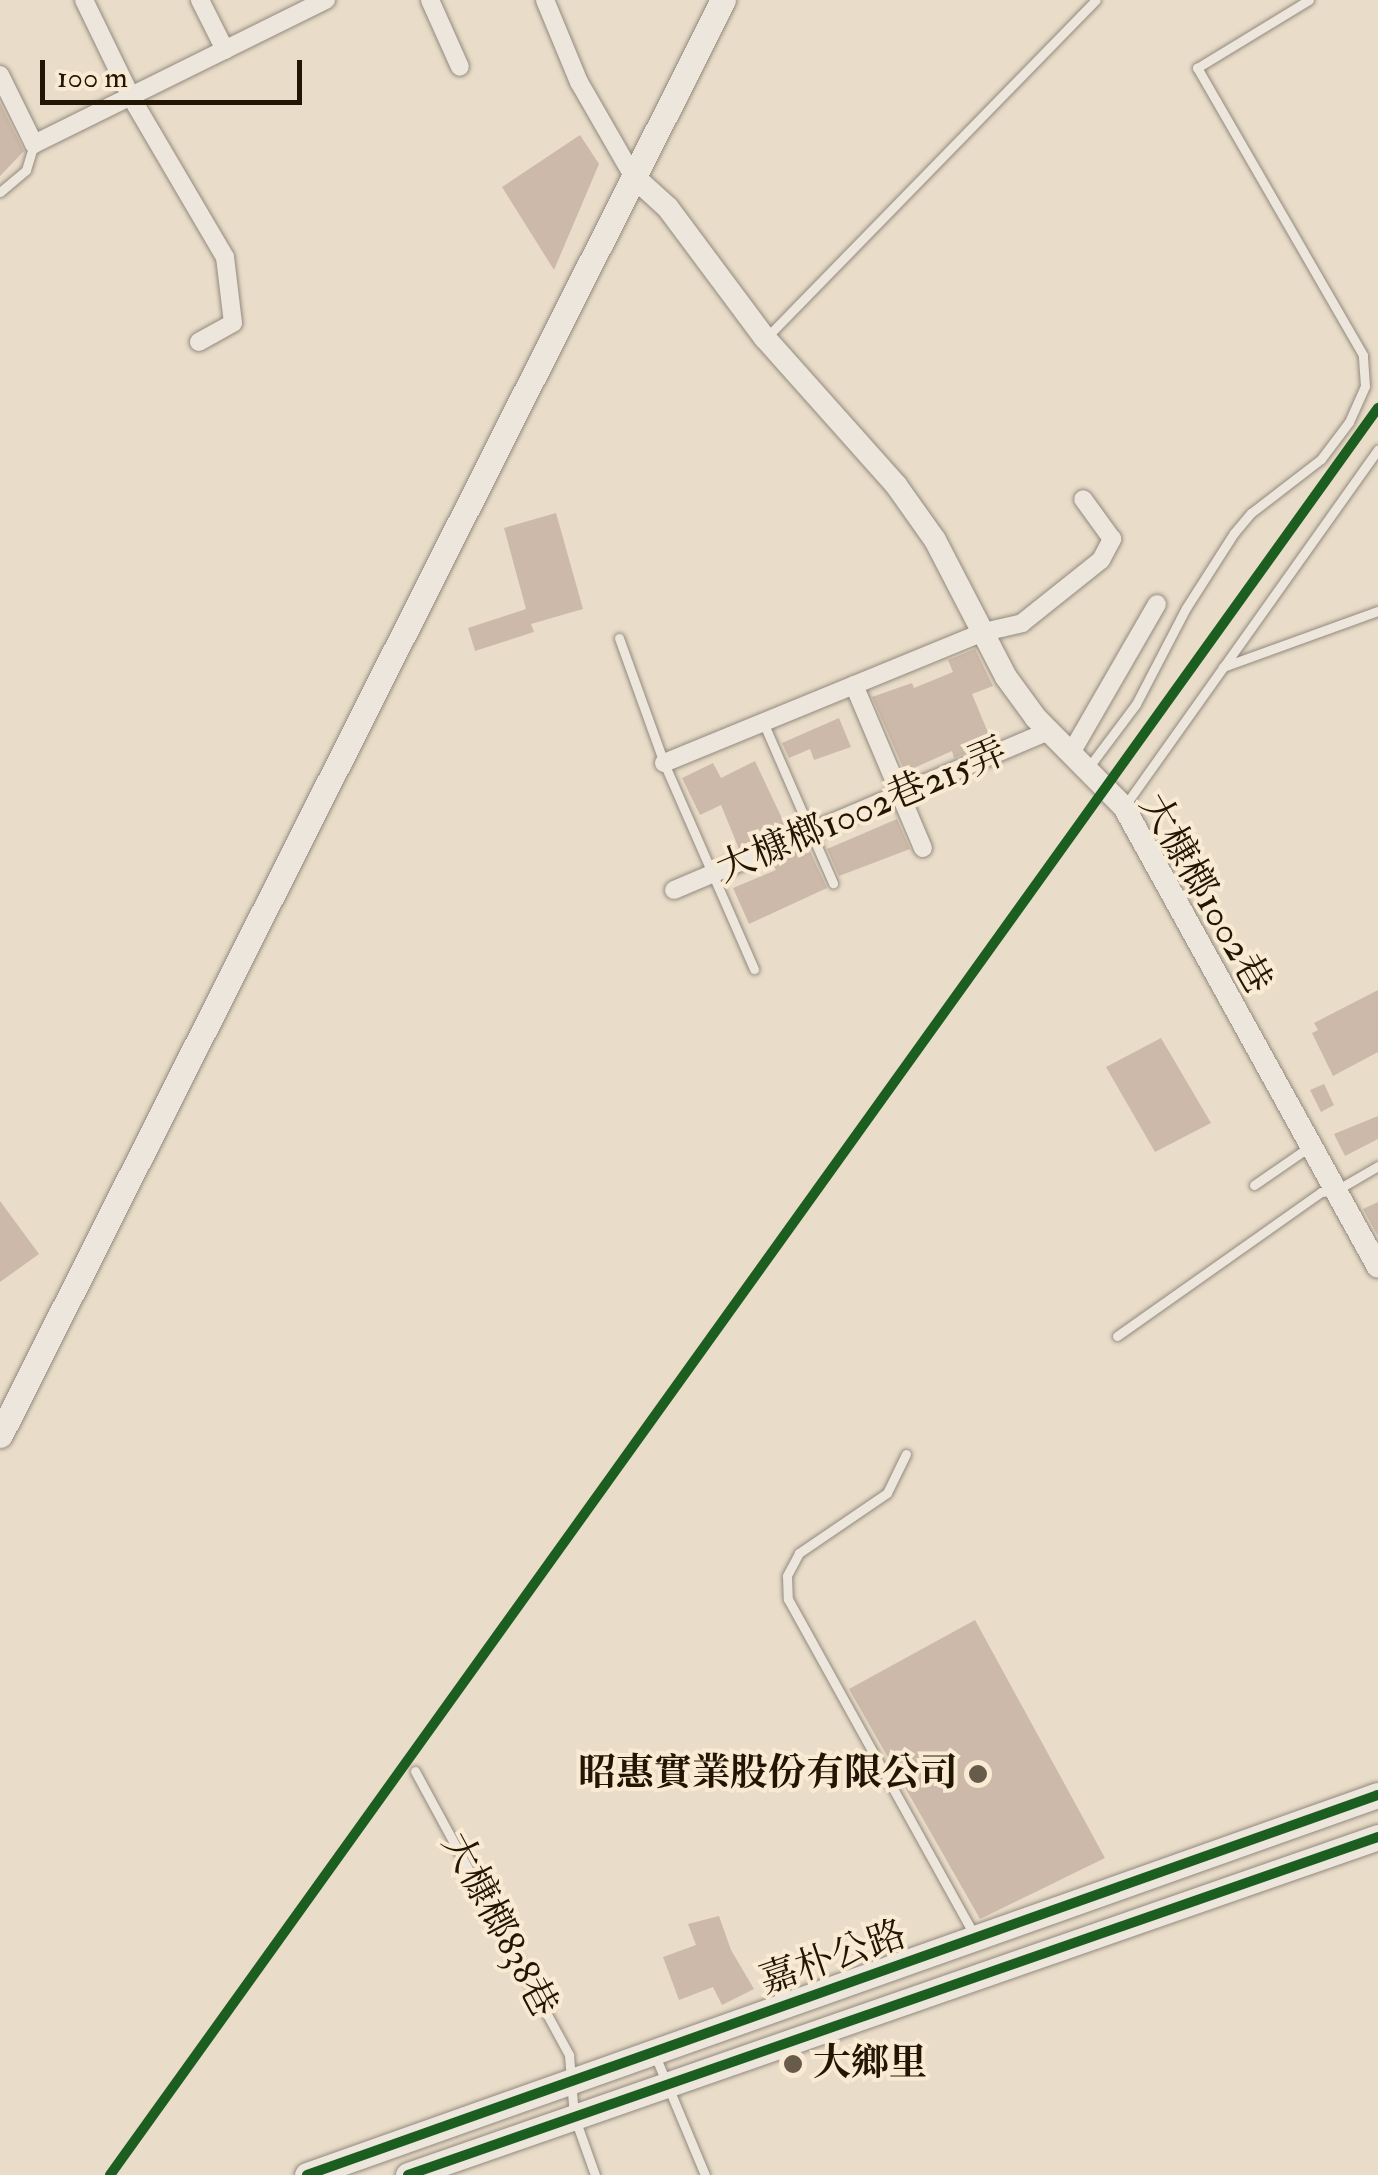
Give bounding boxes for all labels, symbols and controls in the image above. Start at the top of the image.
scale bar [45,40,308,102]
text: 100 m [57,59,128,96]
street label: 大槺榔1002巷215弄 [710,729,1014,893]
street label: 大槺榔1002巷 [1129,786,1281,1002]
place label: 昭惠實業股份有限公司 [578,1751,958,1797]
marker: 昭惠實業股份有限公司 [967,1763,989,1785]
street label: 大槺榔838巷 [431,1825,567,2025]
street label: 嘉朴公路 [754,1912,912,2004]
place label: 大鄉里 [813,2041,927,2087]
marker: 大鄉里 [782,2053,804,2075]

